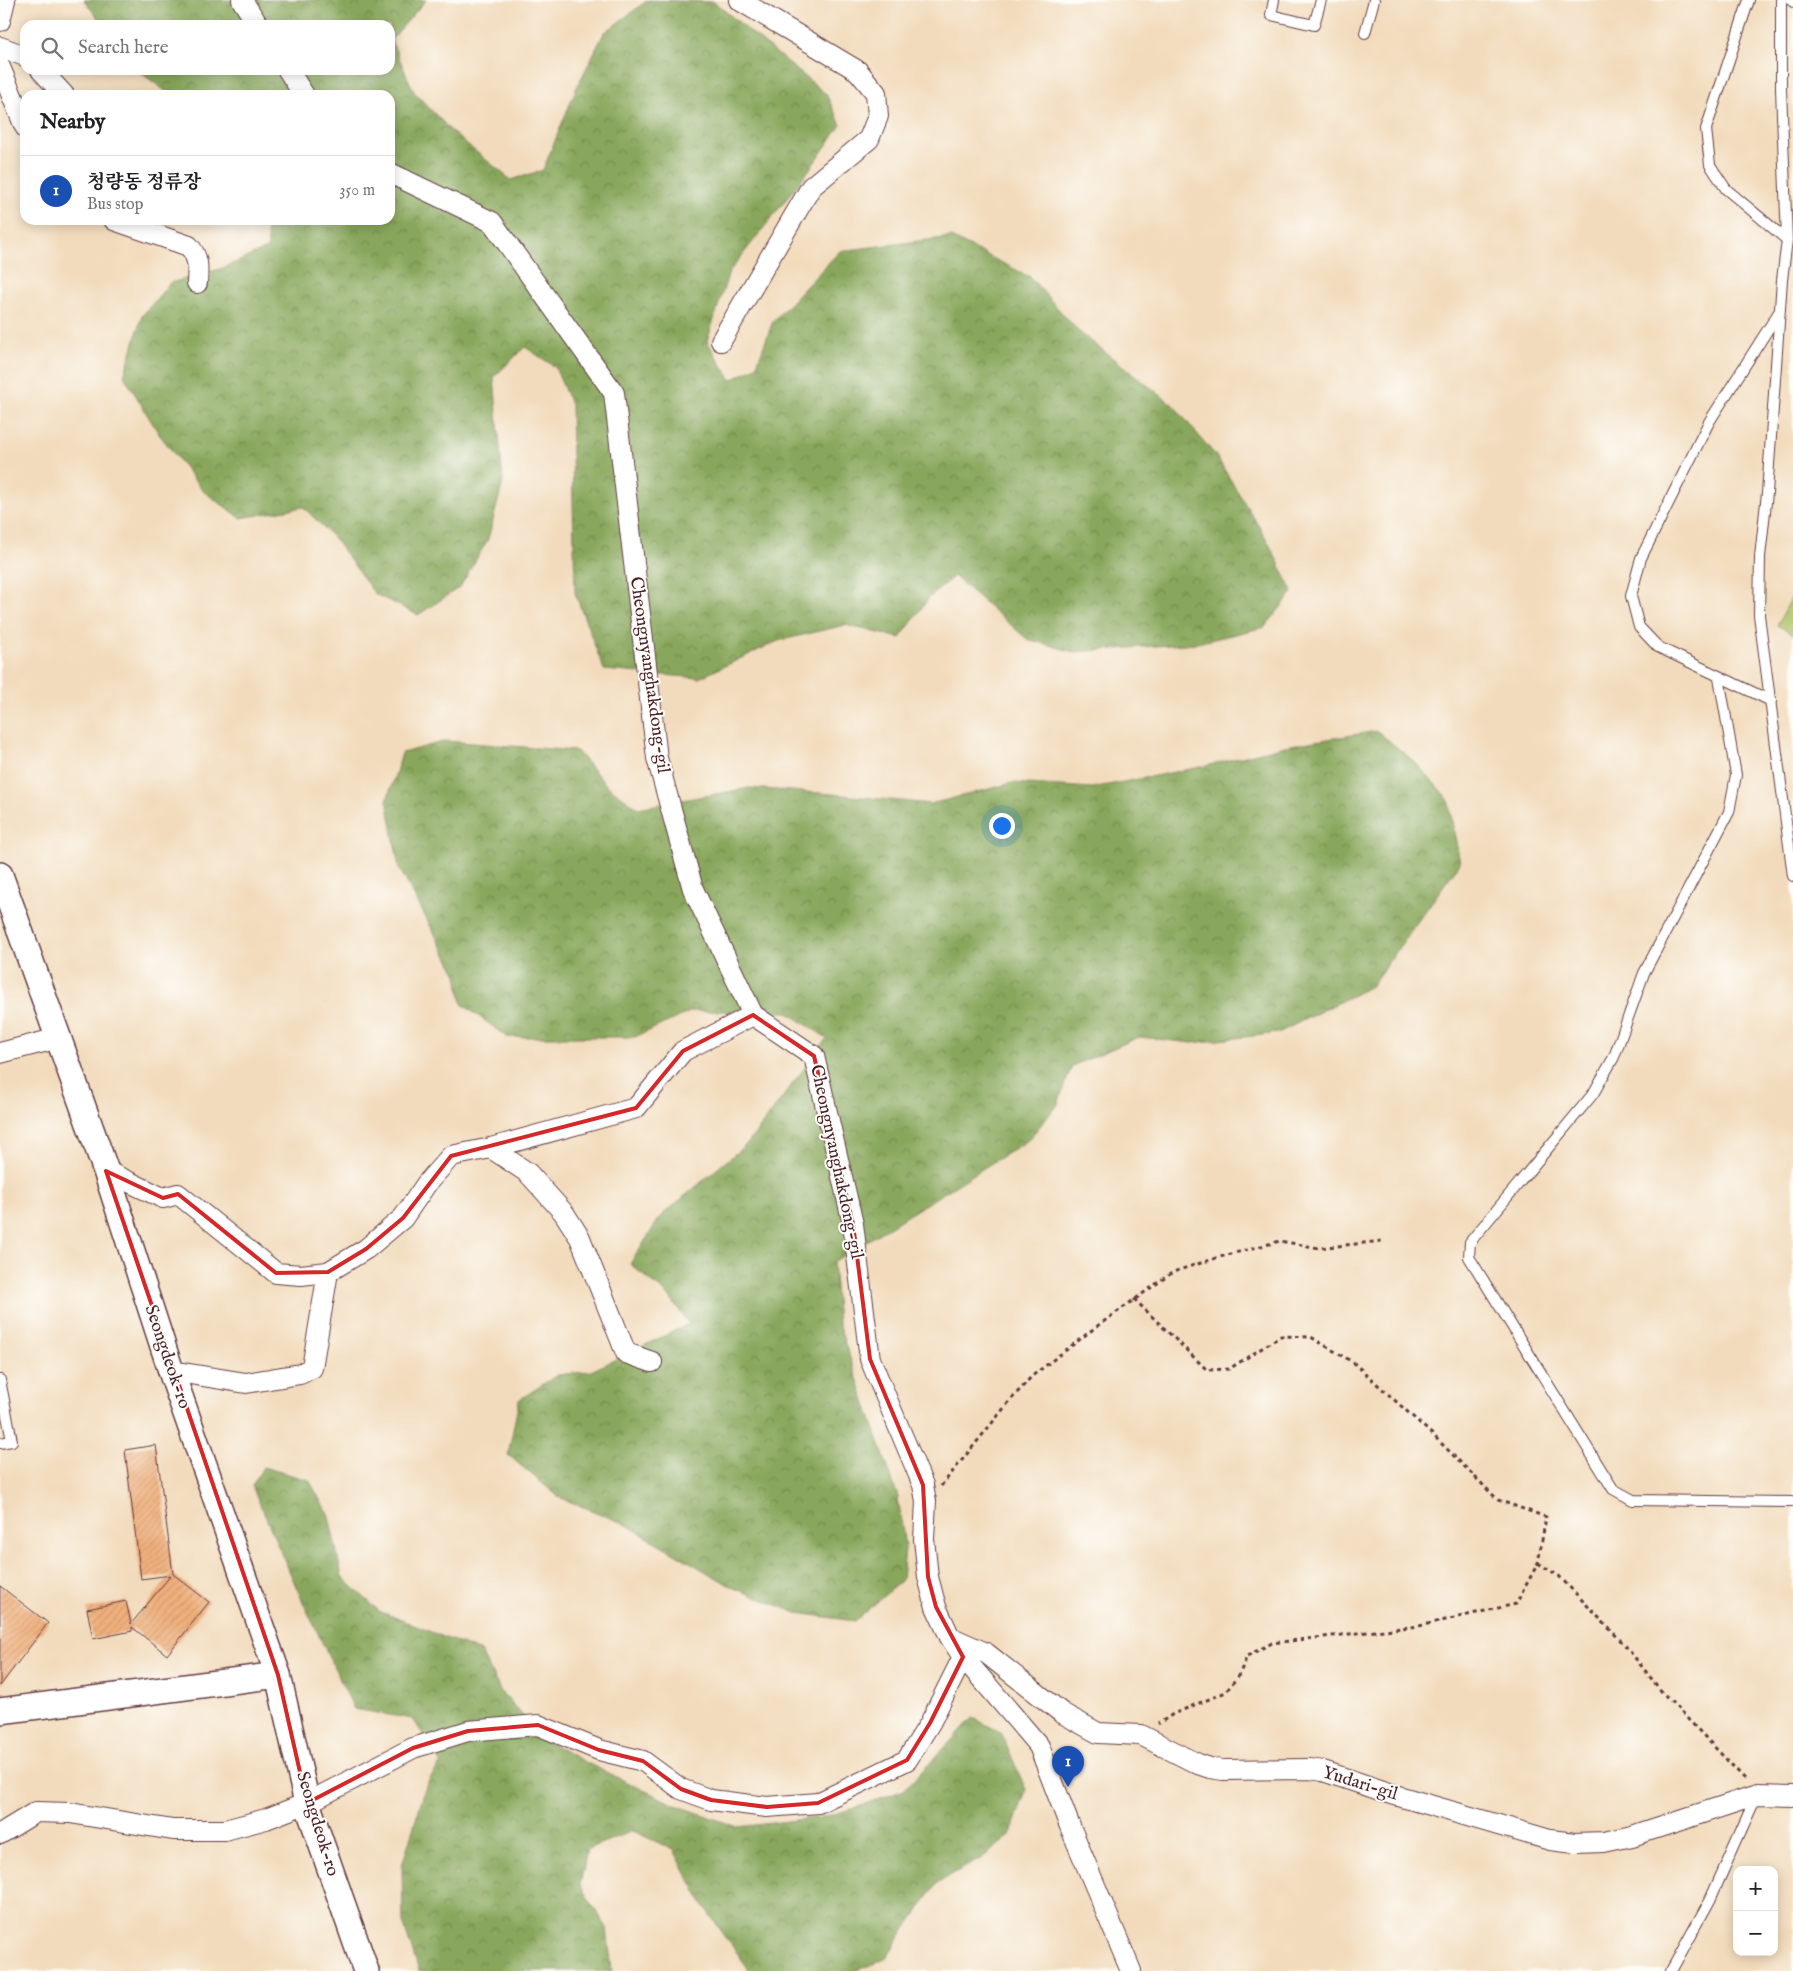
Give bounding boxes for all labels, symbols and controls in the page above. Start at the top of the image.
search box [20,20,395,75]
icon: search [38,34,66,62]
text: Search here [78,36,169,60]
text: Nearby [40,109,105,136]
text: 청량동 정류장 [87,171,201,195]
text: 1 [53,181,59,201]
text: 350 m [340,181,375,201]
text: Bus stop [87,195,143,215]
street label: Cheongnyanghakdong-gil [624,575,674,775]
your location [989,813,1015,839]
street label: Cheongnyanghakdong-gil [804,1063,868,1261]
street label: Seongdeok-ro [139,1302,196,1412]
pin: 1 [1052,1746,1084,1787]
street label: Yudari-gil [1320,1762,1400,1806]
street label: Seongdeok-ro [290,1769,344,1879]
map controls [1733,1866,1778,1956]
button: + [1733,1866,1778,1911]
button: − [1733,1911,1778,1956]

